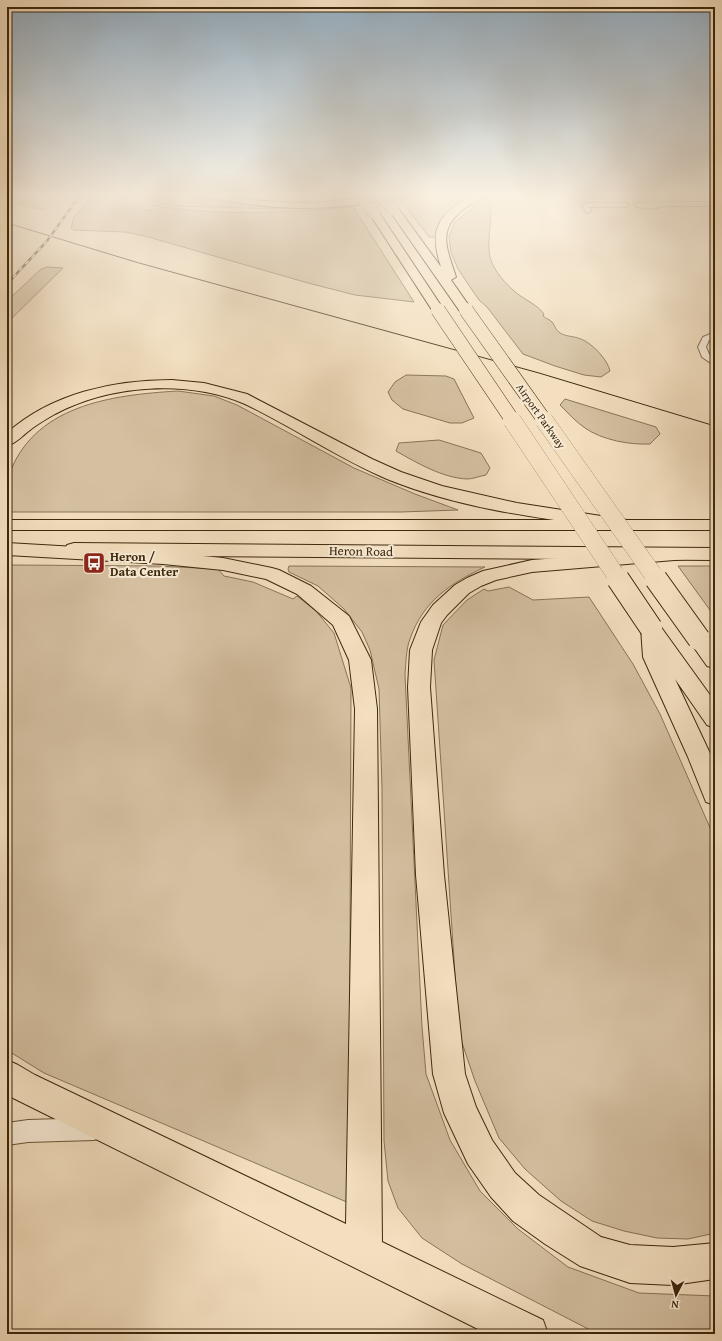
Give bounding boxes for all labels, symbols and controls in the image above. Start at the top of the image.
street label: Airport Parkway [513,380,570,452]
street label: Heron Road [329,541,393,561]
place label: Heron / Data Center [110,547,178,581]
bus stop icon: Heron / Data Center [81,550,107,576]
north arrow [656,1275,696,1315]
text: N [670,1297,679,1313]

